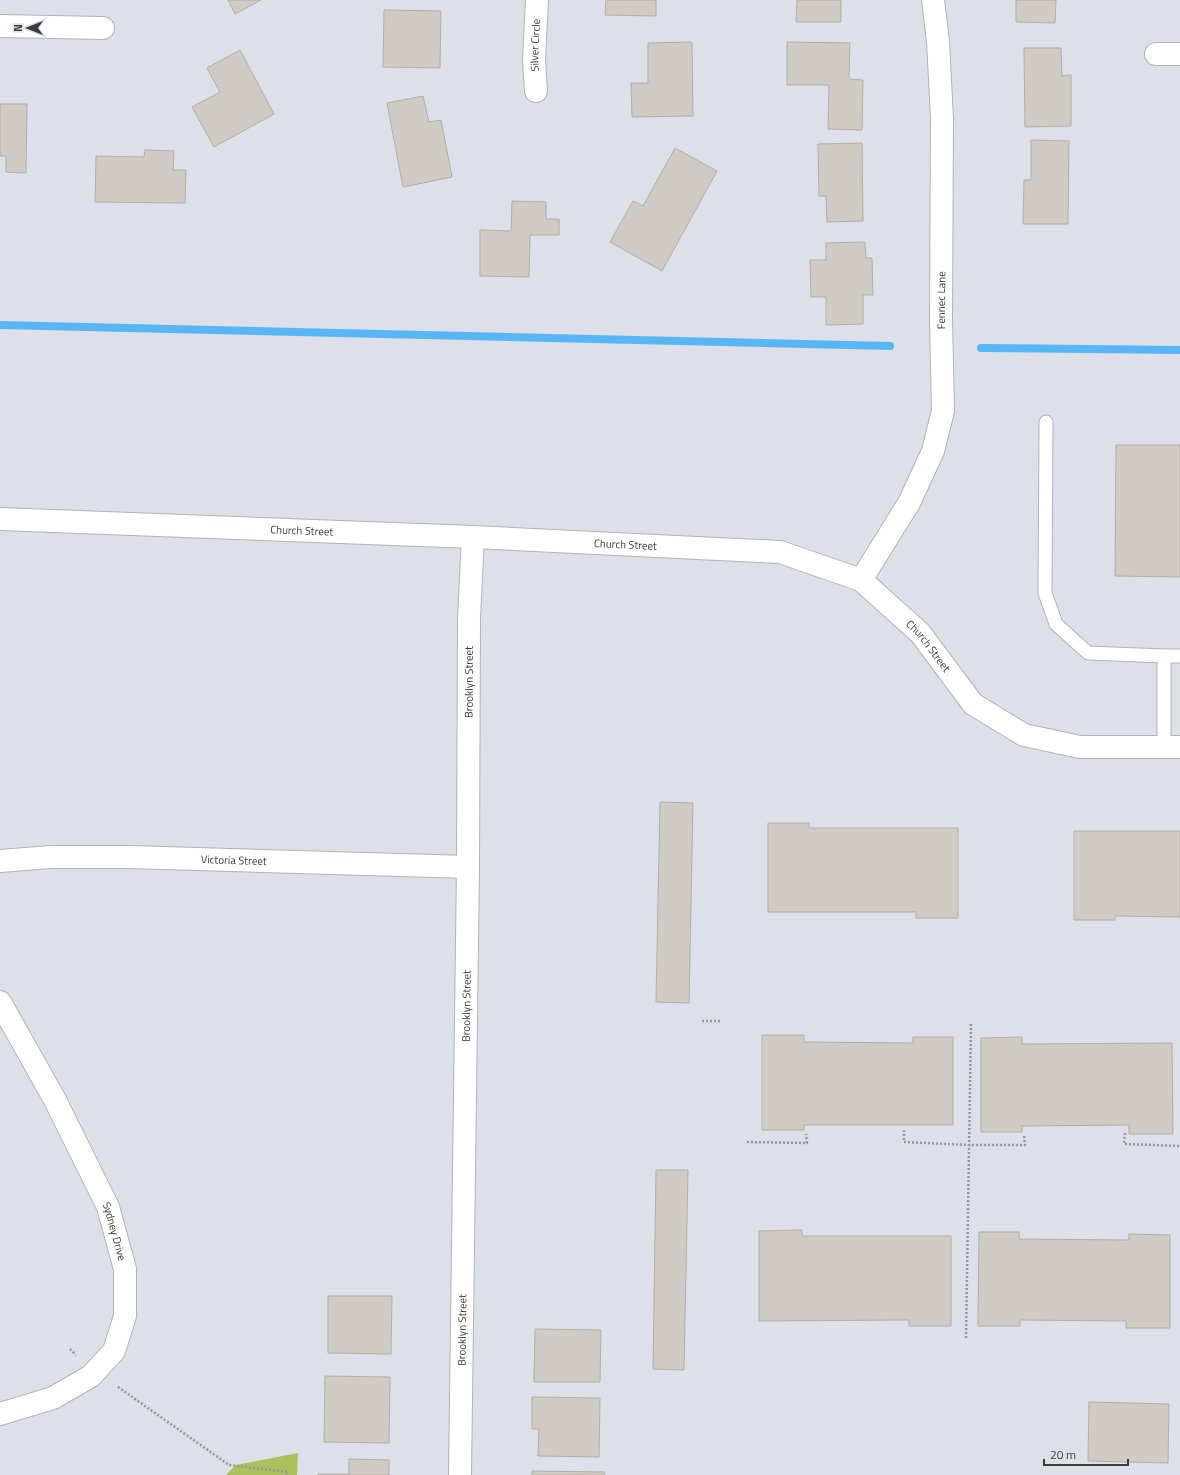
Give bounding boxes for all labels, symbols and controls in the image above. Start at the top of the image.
north arrow [8,8,48,48]
street label: Silver Circle [526,18,544,72]
text: N [10,24,26,32]
street label: Fennec Lane [933,271,949,329]
street label: Church Street [270,521,334,540]
street label: Church Street [594,535,657,554]
street label: Church Street [903,616,954,675]
street label: Brooklyn Street [461,646,477,718]
street label: Victoria Street [201,851,267,869]
street label: Brooklyn Street [458,970,475,1042]
street label: Sydney Drive [99,1199,130,1263]
street label: Brooklyn Street [453,1294,470,1366]
scale bar [1044,1441,1128,1467]
text: 20 m [1050,1445,1076,1464]

